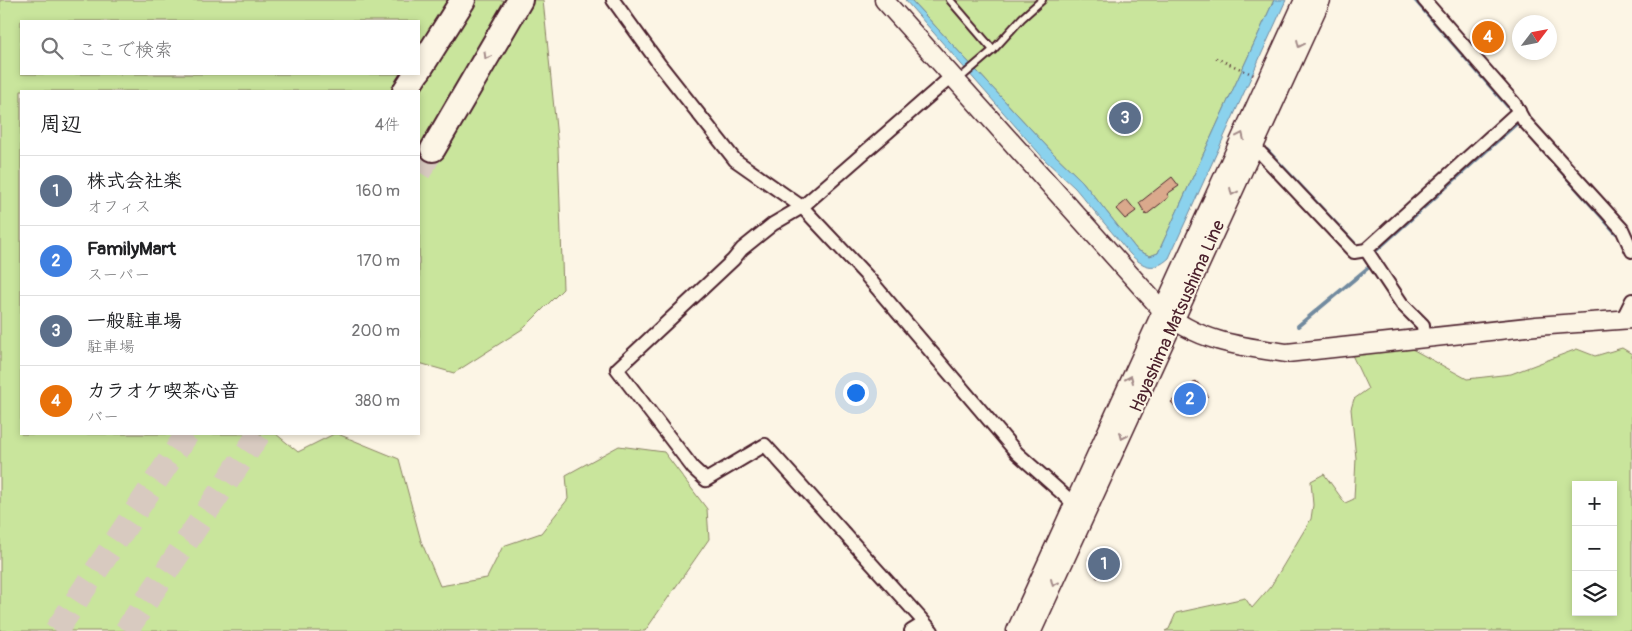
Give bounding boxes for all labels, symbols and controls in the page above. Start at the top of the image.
north arrow [1512,15,1557,60]
pin: 4 [1472,18,1504,56]
search box [20,20,420,75]
icon: search [38,34,66,62]
text: ここで検索 [78,38,173,62]
one-way arrow [1296,39,1307,48]
one-way arrow [483,51,493,60]
pin: 3 [1109,99,1141,137]
text: 周辺 [40,111,82,138]
text: 4件 [375,115,400,135]
one-way arrow [1235,132,1246,141]
text: 株式会社楽 [87,169,182,193]
text: 1 [53,181,59,201]
text: 160 m [356,181,400,201]
one-way arrow [1228,187,1239,196]
text: オフィス [87,197,151,217]
street label: Hayashima Matsushima Line [1125,216,1230,416]
text: FamilyMart [87,237,176,261]
text: 2 [52,251,60,271]
text: 170 m [357,251,400,271]
text: スーパー [87,265,150,285]
text: 一般駐車場 [87,309,182,333]
text: 3 [52,321,60,341]
text: 200 m [352,321,400,341]
text: 駐車場 [87,337,135,357]
one-way arrow [1123,375,1134,384]
text: カラオケ喫茶心音 [87,379,239,403]
your location [843,380,869,406]
pin: 2 [1174,380,1206,418]
text: 4 [51,391,61,411]
text: 380 m [354,391,400,411]
text: バー [87,407,119,427]
one-way arrow [1118,431,1129,440]
map controls [1572,481,1617,616]
button: + [1572,481,1617,526]
button: − [1572,526,1617,571]
pin: 1 [1088,545,1120,583]
button: layers [1572,571,1617,616]
one-way arrow [1049,578,1060,587]

